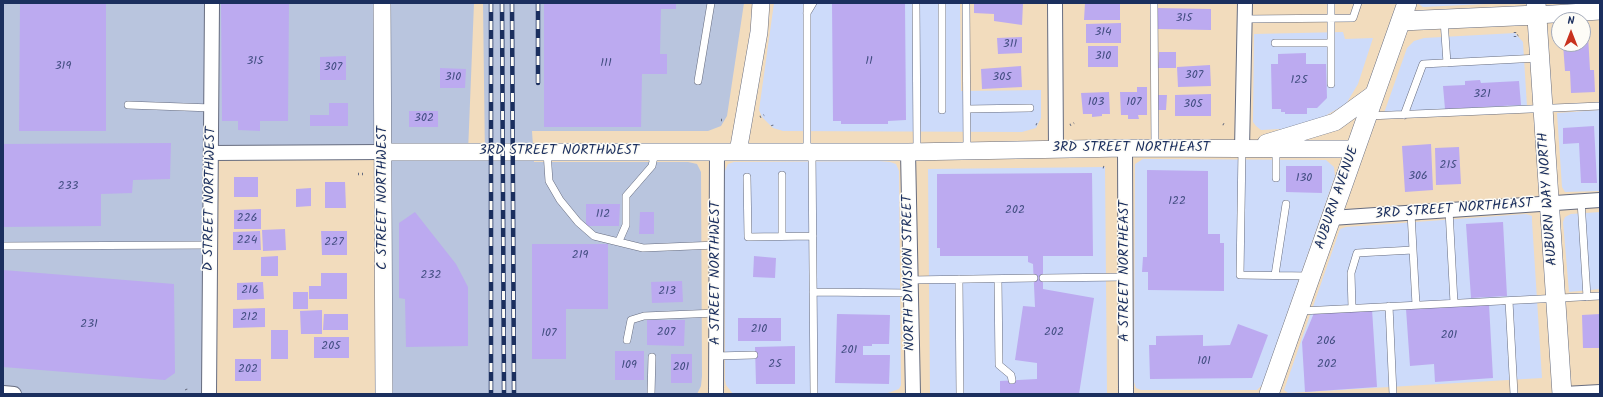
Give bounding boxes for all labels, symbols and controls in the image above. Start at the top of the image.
house number: 315 [1175,12,1193,26]
north arrow [1551,12,1591,52]
text: N [1568,12,1574,30]
house number: 314 [1094,26,1112,40]
house number: 311 [1003,38,1017,52]
house number: 310 [1095,50,1111,64]
house number: 315 [246,55,264,69]
house number: 11 [865,55,873,69]
house number: 111 [600,57,612,71]
house number: 319 [55,60,71,74]
house number: 307 [324,61,342,75]
house number: 307 [1185,69,1203,83]
house number: 310 [445,71,461,85]
house number: 305 [992,71,1012,85]
house number: 125 [1290,74,1308,88]
house number: 321 [1473,88,1491,102]
house number: 103 [1088,96,1104,110]
house number: 107 [1126,96,1142,110]
house number: 305 [1183,98,1203,112]
house number: 302 [414,112,434,126]
street label: C STREET NORTHWEST [376,126,392,270]
street label: D STREET NORTHWEST [201,127,221,271]
street label: AUBURN WAY NORTH [1536,132,1562,266]
street label: 3RD STREET NORTHEAST [1052,141,1210,157]
street label: 3RD STREET NORTHWEST [479,144,639,160]
street label: AUBURN AVENUE [1313,144,1363,252]
house number: 215 [1439,159,1457,173]
house number: 306 [1408,170,1428,184]
house number: 130 [1296,172,1312,186]
house number: 233 [58,180,78,194]
street label: NORTH DIVISION STREET [900,195,920,351]
house number: 122 [1168,195,1186,209]
street label: 3RD STREET NORTHEAST [1375,196,1533,224]
street label: A STREET NORTHEAST [1118,200,1134,342]
street label: A STREET NORTHWEST [709,201,725,345]
house number: 202 [1005,204,1025,218]
house number: 112 [596,208,610,222]
house number: 226 [237,212,257,226]
house number: 224 [237,234,257,248]
house number: 227 [324,236,344,250]
house number: 219 [572,249,588,263]
house number: 232 [421,269,441,283]
house number: 216 [241,284,259,298]
house number: 213 [658,285,676,299]
house number: 212 [240,311,258,325]
house number: 231 [80,318,98,332]
house number: 210 [751,323,767,337]
house number: 207 [657,326,675,340]
house number: 202 [1044,326,1064,340]
house number: 107 [541,327,557,341]
house number: 201 [1441,329,1457,343]
house number: 206 [1316,335,1336,349]
house number: 205 [321,340,341,354]
house number: 201 [841,344,857,358]
house number: 101 [1197,355,1211,369]
house number: 25 [768,358,782,372]
house number: 202 [1317,358,1337,372]
house number: 109 [621,359,637,373]
house number: 201 [673,361,689,375]
house number: 202 [238,363,258,377]

